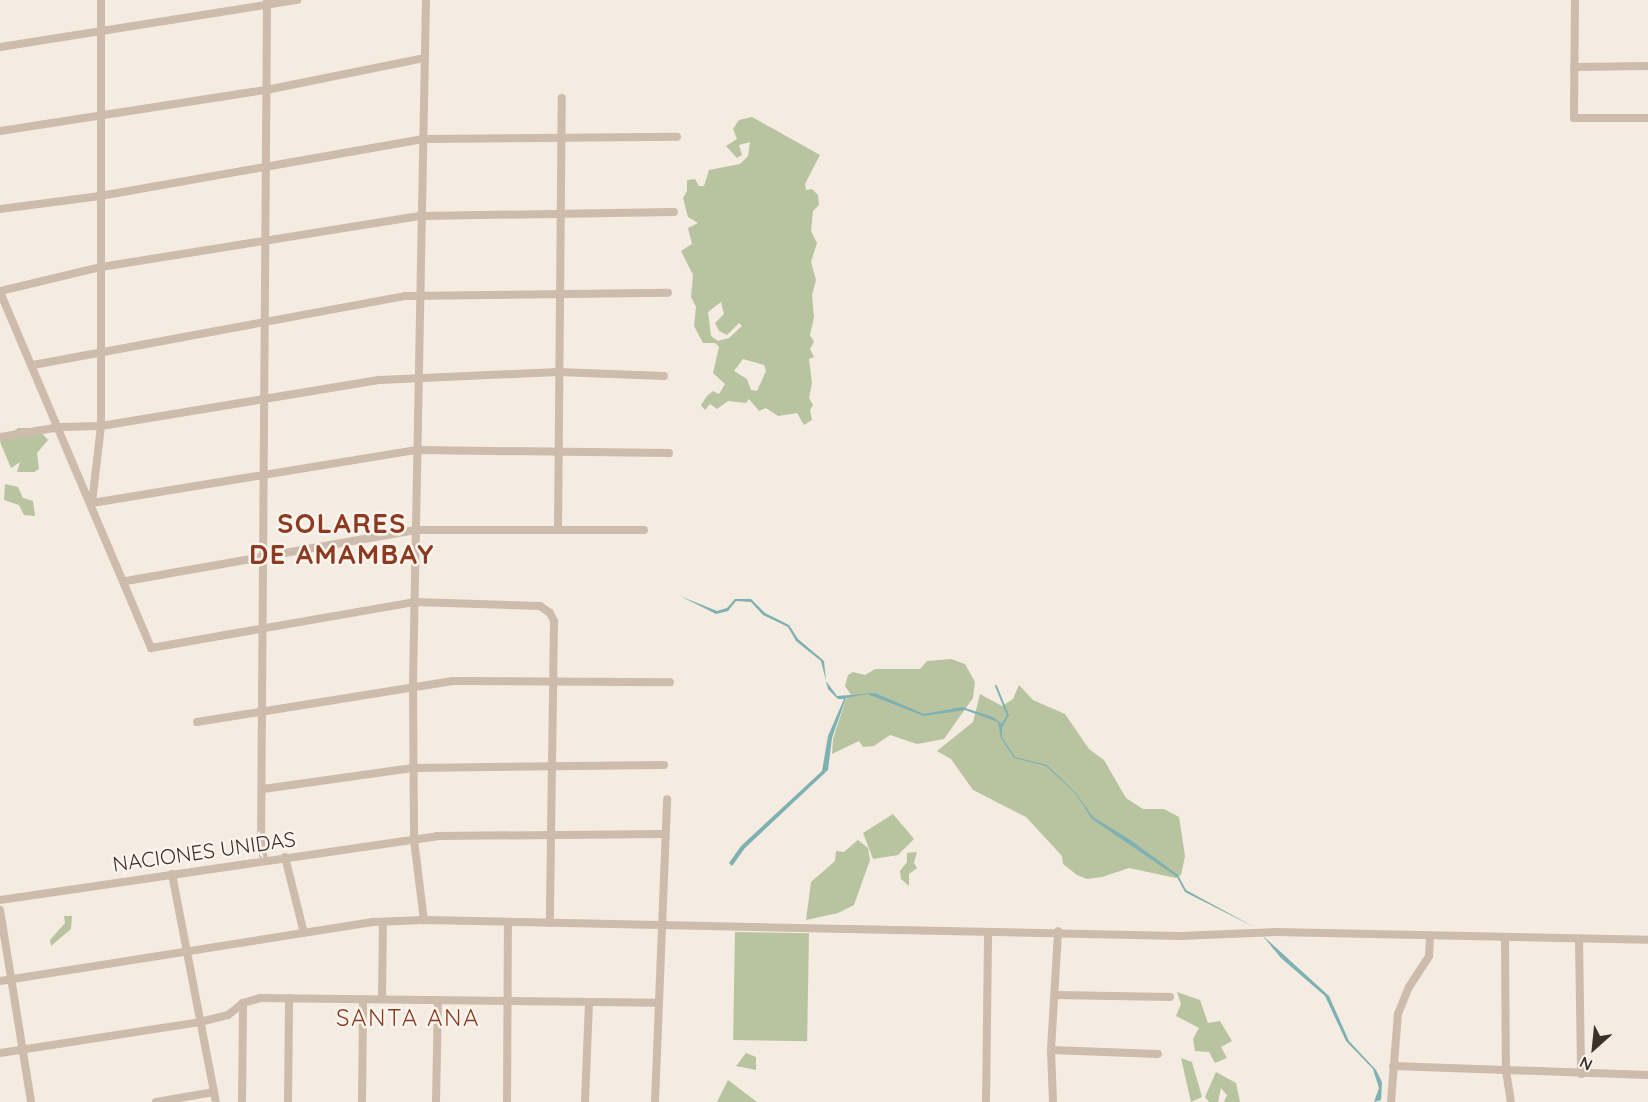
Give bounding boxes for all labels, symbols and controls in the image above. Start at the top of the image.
district label: SOLARES DE AMAMBAY [249,507,435,570]
street label: NACIONES UNIDAS [111,826,297,876]
district label: SANTA ANA [336,1004,480,1032]
north arrow [1564,1018,1624,1078]
text: N [1576,1052,1596,1076]

